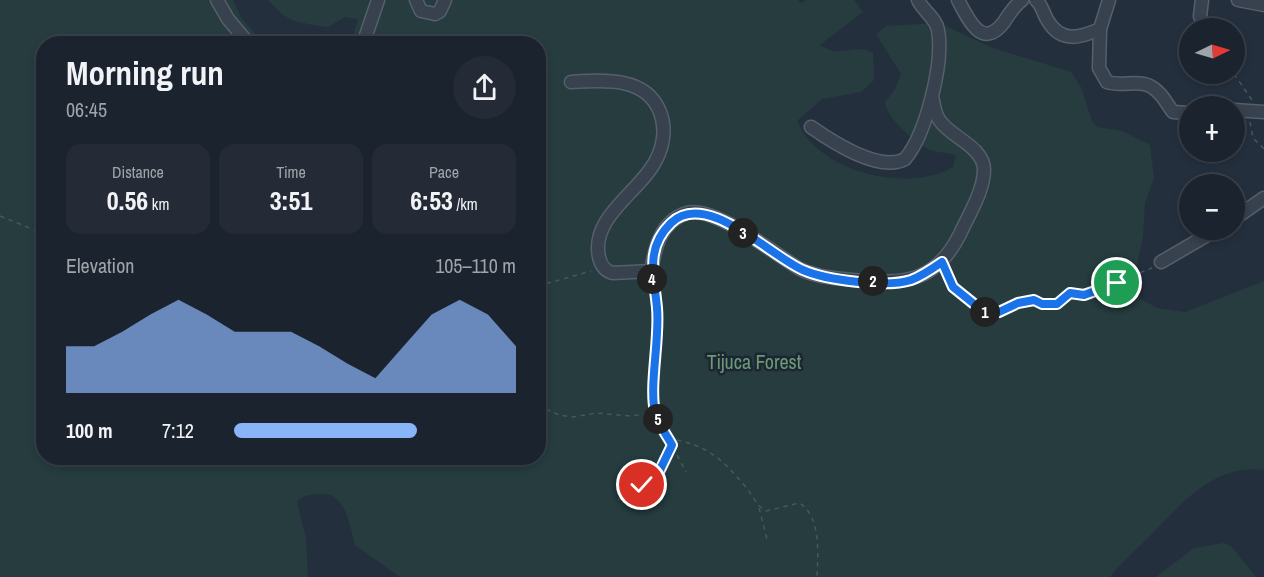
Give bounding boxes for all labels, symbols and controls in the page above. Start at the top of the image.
north arrow [1179,18,1245,84]
map controls [1179,18,1245,240]
text: Morning run [66,51,224,95]
button: share [453,56,516,119]
text: 06:45 [66,96,107,123]
button: + [1179,96,1245,162]
text: Distance [112,161,164,183]
text: Time [276,161,306,183]
text: Pace [429,161,459,183]
button: − [1179,174,1245,240]
text: 0.56 [107,183,148,218]
text: 3:51 [270,183,312,218]
text: 6:53 [410,183,453,218]
text: km [148,193,169,215]
text: /km [453,193,478,215]
pin: 3 [728,218,758,248]
text: 3 [739,222,747,244]
text: Elevation [66,252,134,279]
text: 105–110 m [435,252,516,279]
pin [1091,257,1142,308]
pin: 4 [637,264,667,294]
pin: 2 [858,266,888,296]
icon: arrive [1100,266,1133,299]
text: 4 [648,268,656,290]
text: 2 [869,270,877,292]
pin: 1 [970,297,1000,327]
text: 1 [981,301,989,323]
park label: Tijuca Forest [707,348,802,375]
pin: 5 [643,404,673,434]
text: 5 [654,408,662,430]
text: 100 m [66,417,113,444]
text: 7:12 [162,417,194,444]
pin [616,459,667,510]
icon: check [625,468,658,501]

